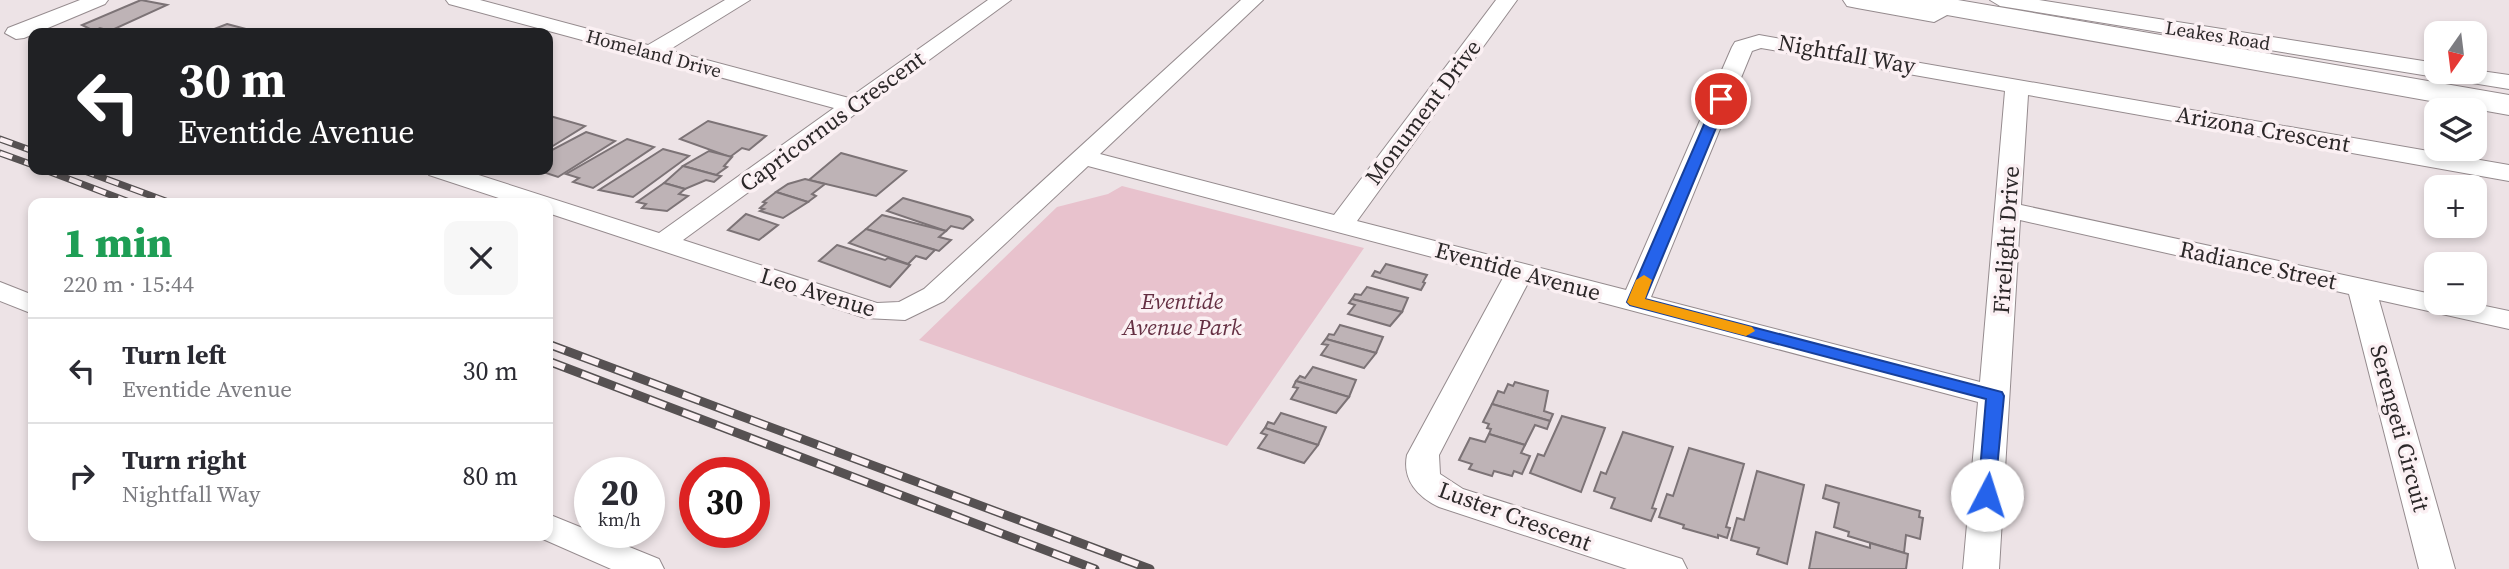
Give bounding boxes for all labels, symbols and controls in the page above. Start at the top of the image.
street label: Leakes Road [2164,14,2273,56]
north arrow [2424,21,2487,84]
map controls [2424,21,2487,315]
street label: Homeland Drive [583,22,725,84]
street label: Nightfall Way [1776,26,1918,82]
street label: Monument Drive [1358,33,1488,191]
street label: Capricornus Crescent [733,43,932,199]
text: 30 m [178,46,286,113]
icon: left [63,56,154,147]
pin [1691,69,1751,129]
icon: arrive [1702,80,1740,118]
street label: Arizona Crescent [2174,98,2353,160]
button: layers [2424,98,2487,161]
text: Eventide Avenue [178,110,415,154]
street label: Firelight Drive [1985,165,2027,315]
button: + [2424,175,2487,238]
text: 1 min [63,213,173,271]
button: close [444,221,518,295]
street label: Radiance Street [2176,233,2340,297]
street label: Eventide Avenue [1432,234,1604,308]
button: − [2424,252,2487,315]
street label: Leo Avenue [756,259,880,325]
text: 220 m · 15:44 [63,268,194,300]
park label: Eventide Avenue Park [1120,285,1242,343]
text: Turn left [122,337,226,373]
street label: Serengeti Circuit [2362,341,2438,516]
icon: left [63,352,101,390]
text: 30 m [463,353,518,389]
text: Eventide Avenue [122,373,292,405]
text: Turn right [122,442,246,478]
icon: right [63,457,101,495]
speed limit sign: 30 [679,457,770,548]
text: 80 m [463,458,518,494]
position arrow [1950,458,2024,532]
text: 20 [601,469,638,517]
street label: Luster Crescent [1434,473,1597,559]
text: Nightfall Way [122,478,261,510]
text: km/h [598,507,641,532]

